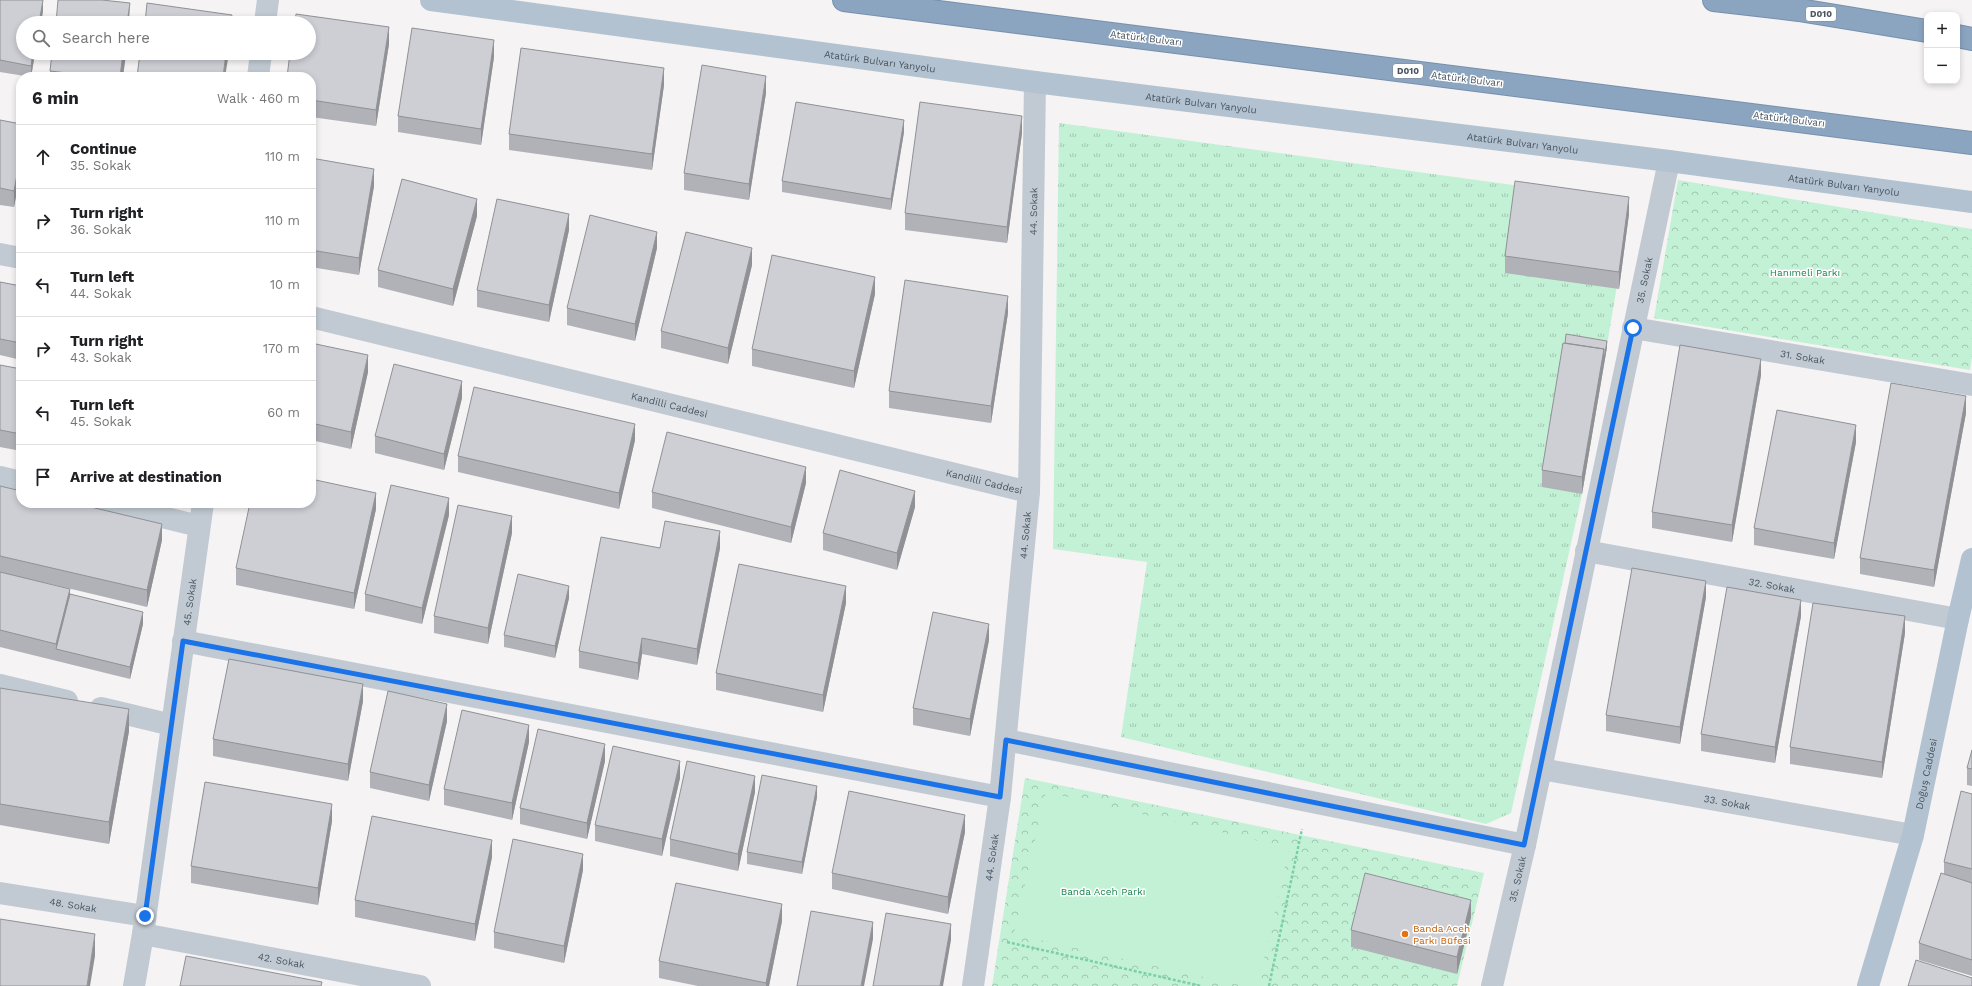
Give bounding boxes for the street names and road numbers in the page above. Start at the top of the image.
road number: D010 [1806,7,1836,21]
street label: Atatürk Bulvarı [1109,28,1183,48]
street label: Atatürk Bulvarı Yanyolu [823,48,936,74]
road number: D010 [1393,64,1423,78]
street label: Atatürk Bulvarı [1430,69,1504,89]
street label: Atatürk Bulvarı Yanyolu [1145,90,1258,115]
street label: Atatürk Bulvarı [1752,109,1826,129]
street label: Atatürk Bulvarı Yanyolu [1466,130,1579,155]
street label: Atatürk Bulvarı Yanyolu [1788,172,1900,198]
street label: 44. Sokak [1027,187,1039,235]
street label: 35. Sokak [1634,256,1654,304]
street label: 31. Sokak [1779,347,1826,366]
street label: Kandilli Caddesi [630,390,709,419]
street label: Kandilli Caddesi [945,466,1024,496]
street label: 44. Sokak [1017,511,1033,559]
street label: 32. Sokak [1748,575,1796,595]
street label: 45. Sokak [181,577,198,626]
street label: Doğuş Caddesi [1913,737,1938,810]
street label: 33. Sokak [1703,792,1752,812]
street label: 44. Sokak [983,833,1000,882]
street label: 35. Sokak [1506,854,1528,903]
street label: 48. Sokak [49,895,98,914]
street label: 42. Sokak [257,950,306,970]

